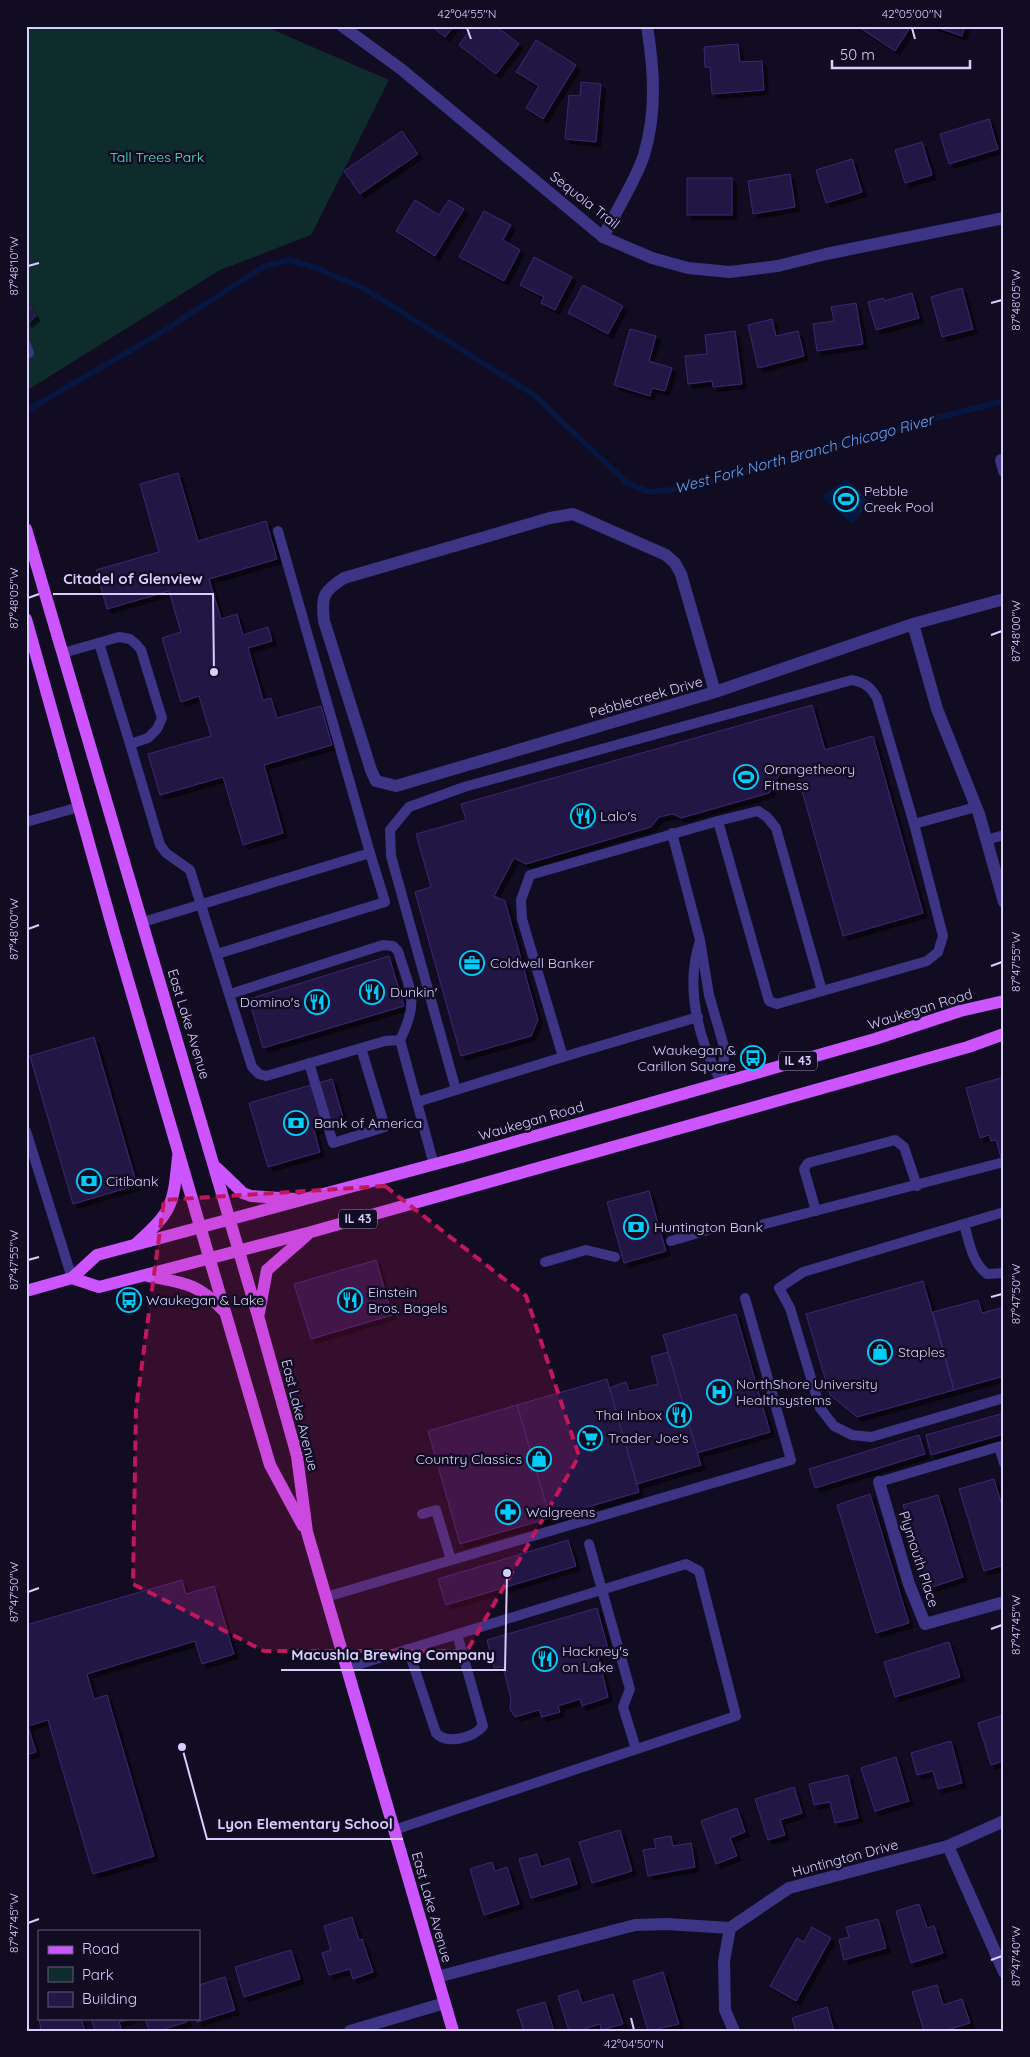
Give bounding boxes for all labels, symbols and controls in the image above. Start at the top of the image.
text: 42°04'55"N [437,6,497,21]
text: 42°05'00"N [882,6,942,21]
scale bar [832,38,970,70]
text: 50 m [840,45,875,64]
park label: Tall Trees Park [110,148,204,166]
street label: Sequoia Trail [547,167,623,233]
text: 87°48'10"W [6,236,21,296]
text: 87°48'05"W [1008,269,1023,331]
water label: West Fork North Branch Chicago River [672,409,937,497]
place label: Pebble Creek Pool [864,482,934,516]
sports icon: Pebble Creek Pool [833,486,859,512]
callout: Citadel of Glenview [53,564,213,594]
text: 87°48'05"W [6,567,21,629]
text: Citadel of Glenview [63,569,203,588]
text: 87°48'00"W [1008,600,1023,662]
street label: Pebblecreek Drive [587,672,705,722]
place label: Orangetheory Fitness [764,760,855,794]
sports icon: Orangetheory Fitness [733,764,759,790]
restaurant icon: Lalo's [570,803,596,829]
place label: Lalo's [600,807,637,825]
text: 87°48'00"W [6,898,21,960]
text: 87°47'55"W [1008,932,1023,992]
office icon: Coldwell Banker [459,950,485,976]
place label: Coldwell Banker [490,954,595,972]
street label: East Lake Avenue [164,967,214,1081]
restaurant icon: Dunkin' [359,979,385,1005]
place label: Dunkin' [390,983,438,1001]
street label: Waukegan Road [865,985,975,1033]
restaurant icon: Domino's [304,989,330,1015]
place label: Domino's [240,993,300,1011]
place label: Waukegan & Carillon Square [638,1041,736,1075]
bus stop icon: Waukegan & Carillon Square [740,1045,766,1071]
road number: IL 43 [779,1052,817,1070]
street label: Waukegan Road [476,1097,586,1145]
bank icon: Bank of America [283,1110,309,1136]
place label: Bank of America [314,1114,422,1132]
bank icon: Citibank [76,1168,102,1194]
place label: Citibank [106,1172,158,1190]
road number: IL 43 [339,1210,377,1228]
bank icon: Huntington Bank [623,1214,649,1240]
place label: Huntington Bank [654,1218,763,1236]
text: 87°47'55"W [6,1230,21,1290]
text: 87°47'50"W [1008,1263,1023,1324]
place label: Einstein Bros. Bagels [368,1283,447,1317]
bus stop icon: Waukegan & Lake [116,1287,142,1313]
restaurant icon: Einstein Bros. Bagels [337,1287,363,1313]
place label: Waukegan & Lake [146,1291,264,1309]
shop icon: Staples [867,1339,893,1365]
place label: Staples [898,1343,945,1361]
street label: East Lake Avenue [277,1357,323,1473]
place label: NorthShore University Healthsystems [736,1375,878,1409]
hospital icon: NorthShore University Healthsystems [706,1379,732,1405]
restaurant icon: Thai Inbox [666,1402,692,1428]
place label: Thai Inbox [595,1406,662,1424]
supermarket icon: Trader Joe's [577,1425,603,1451]
place label: Trader Joe's [608,1429,689,1447]
shop icon: Country Classics [526,1446,552,1472]
place label: Country Classics [416,1450,522,1468]
pharmacy icon: Walgreens [495,1499,521,1525]
place label: Walgreens [526,1503,595,1521]
street label: Plymouth Place [895,1509,943,1610]
text: 87°47'50"W [6,1561,21,1622]
text: 87°47'45"W [1008,1595,1023,1655]
callout: Macushla Brewing Company [281,1640,505,1670]
place label: Hackney's on Lake [562,1642,628,1676]
text: Macushla Brewing Company [291,1645,495,1664]
restaurant icon: Hackney's on Lake [532,1646,558,1672]
callout: Lyon Elementary School [207,1809,403,1839]
text: Lyon Elementary School [217,1814,393,1833]
street label: Huntington Drive [790,1835,900,1881]
street label: East Lake Avenue [408,1850,456,1965]
text: 87°47'45"W [6,1893,21,1953]
text: 87°47'40"W [1008,1925,1023,1986]
legend [38,1930,200,2020]
text: Road [82,1939,119,1958]
text: Park [82,1965,114,1984]
text: Building [82,1989,137,2008]
text: 42°04'50"N [604,2036,664,2051]

